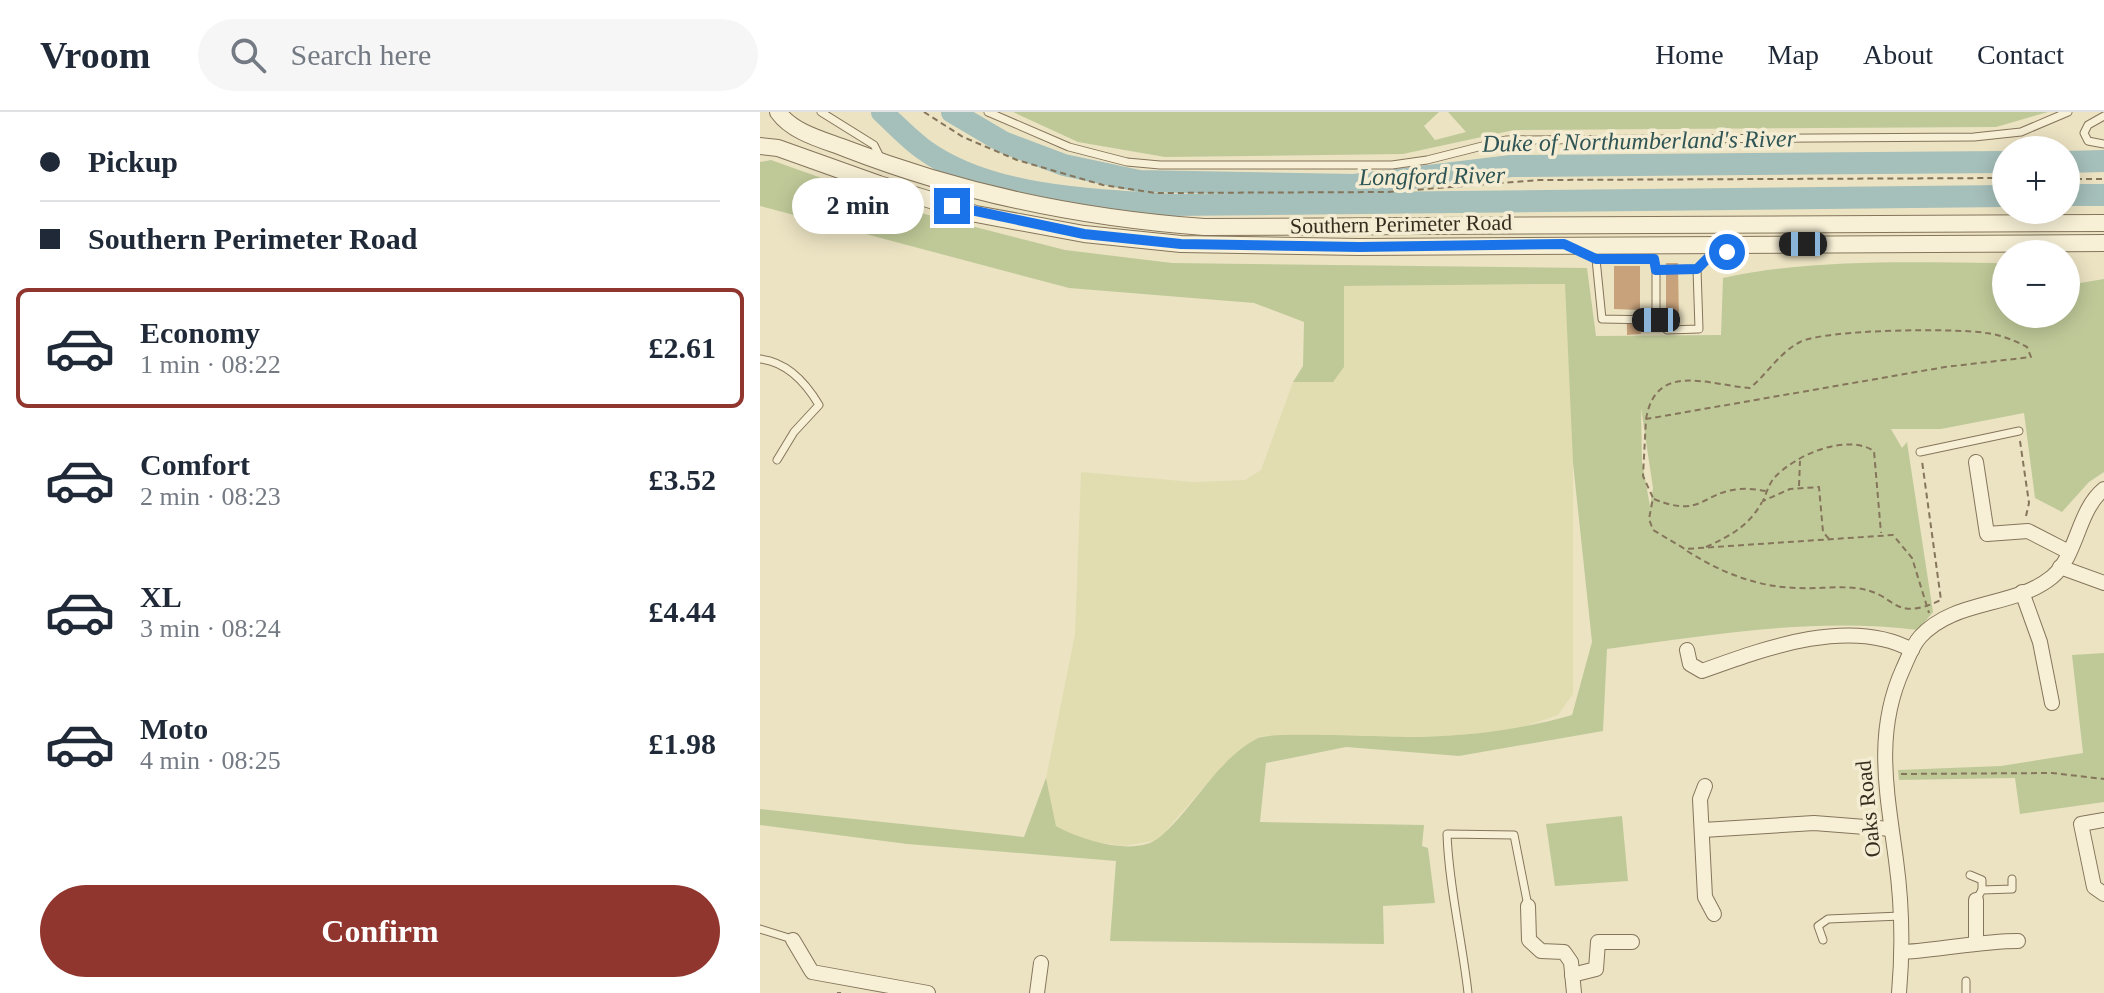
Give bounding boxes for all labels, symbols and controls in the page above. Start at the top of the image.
search box [198,19,758,91]
icon: search [226,33,270,77]
text: Vroom [40,34,150,76]
text: Search here [290,38,431,71]
text: Home [1655,39,1724,70]
text: Map [1768,39,1819,70]
text: About [1863,39,1933,70]
text: Contact [1977,39,2064,70]
water label: Duke of Northumberland's River [1481,125,1797,157]
map controls [1992,136,2080,328]
button: + [1992,136,2080,224]
text: Pickup [88,145,178,178]
water label: Longford River [1358,162,1506,190]
callout: 2 min [792,178,924,234]
route end [934,188,970,224]
text: 2 min [827,191,889,220]
street label: Southern Perimeter Road [1290,210,1512,238]
text: Southern Perimeter Road [88,222,417,255]
car [1779,232,1827,256]
route start [1709,234,1745,270]
button: − [1992,240,2080,328]
car [1632,308,1680,332]
icon: car [44,312,116,384]
text: Economy [140,316,260,349]
text: £2.61 [649,331,716,364]
text: 1 min · 08:22 [140,350,281,379]
icon: car [44,444,116,516]
text: Comfort [140,448,250,481]
text: £3.52 [649,463,716,496]
text: 2 min · 08:23 [140,482,281,511]
icon: car [44,576,116,648]
text: XL [140,580,182,613]
text: £4.44 [649,595,716,628]
text: 3 min · 08:24 [140,614,281,643]
icon: car [44,708,116,780]
text: Moto [140,712,208,745]
text: £1.98 [649,727,716,760]
text: 4 min · 08:25 [140,746,281,775]
street label: Oaks Road [1850,759,1886,859]
button: Confirm [40,885,720,977]

